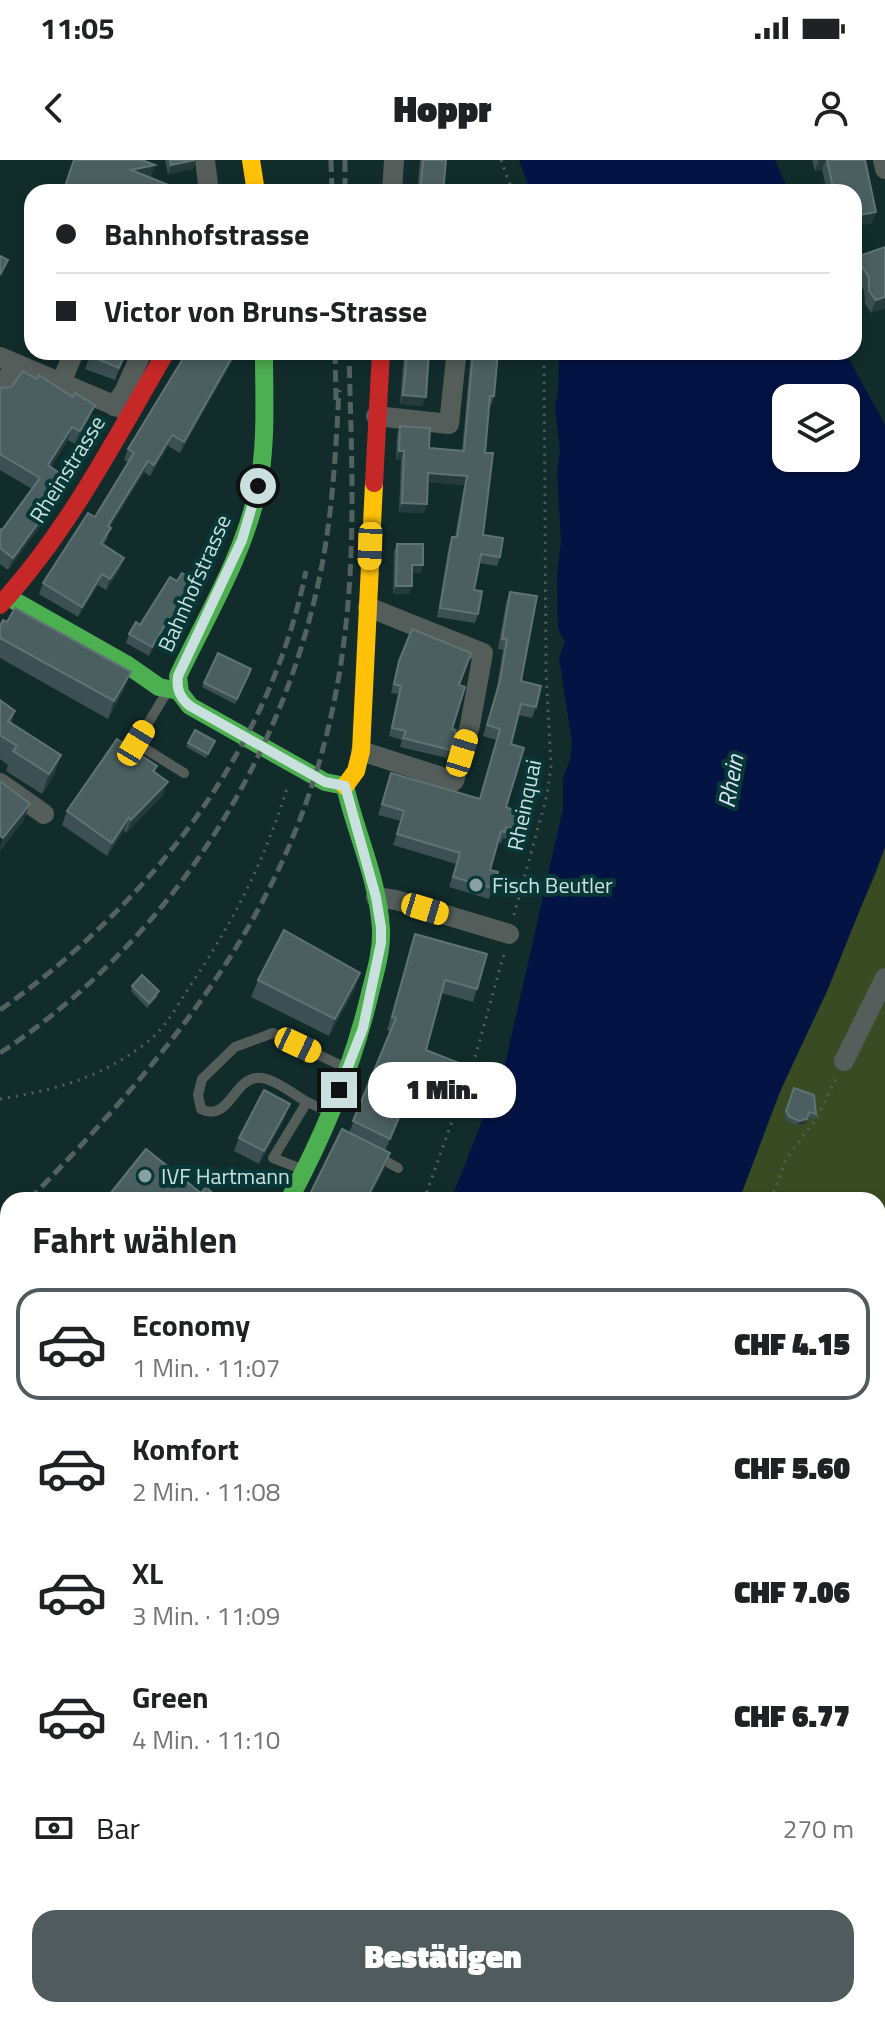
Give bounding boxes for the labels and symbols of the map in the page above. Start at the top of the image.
street label: Rheinstrasse [20,409,114,529]
route start [240,468,276,504]
street label: Bahnhofstrasse [149,509,239,657]
car [357,522,383,570]
car [113,716,159,770]
car [444,727,480,779]
water label: Rhein [708,751,753,810]
street label: Rheinquai [498,756,550,854]
place label: Fisch Beutler [492,868,613,902]
marker: Fisch Beutler [467,876,485,894]
car [399,891,451,927]
car [271,1024,325,1066]
callout: 1 Min. [367,1062,515,1118]
route end [321,1072,357,1108]
place label: IVF Hartmann [161,1159,290,1193]
marker: IVF Hartmann [136,1167,154,1185]

